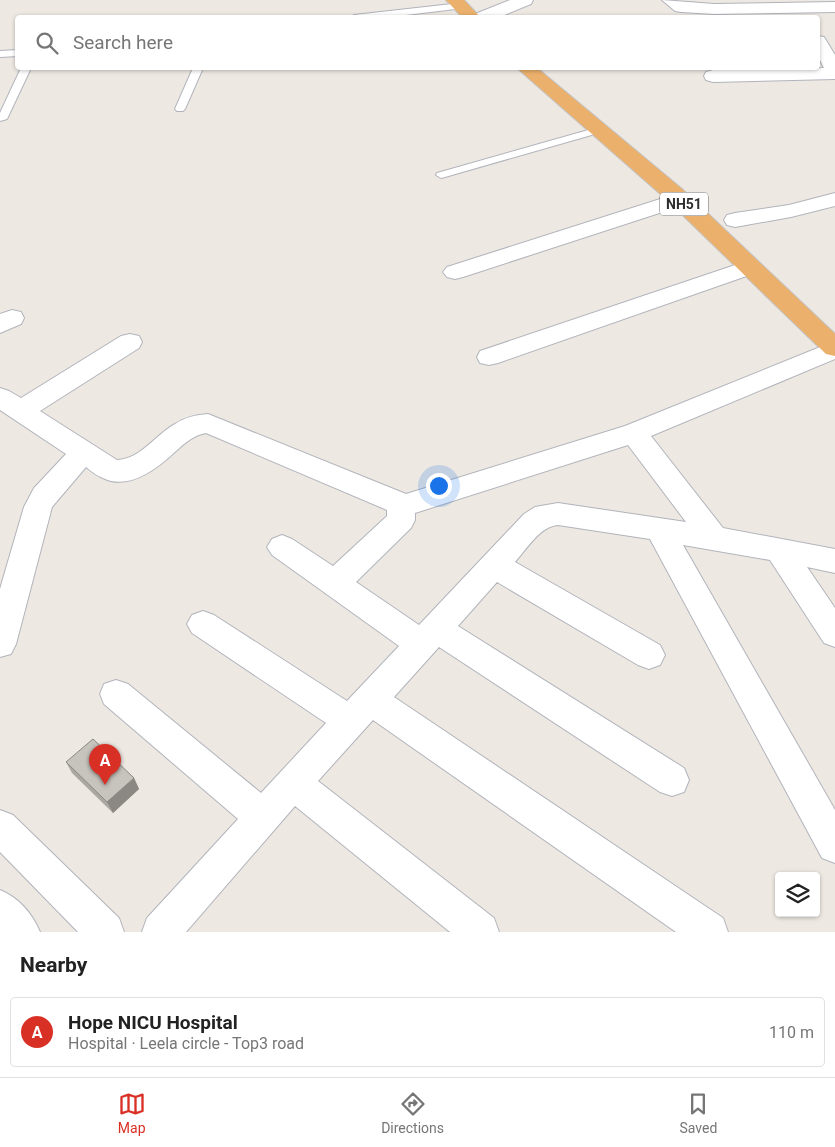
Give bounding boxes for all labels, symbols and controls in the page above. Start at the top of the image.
search box [15,15,820,70]
icon: search [33,29,61,57]
text: Search here [73,31,173,54]
road number: NH51 [660,192,708,215]
your location [426,473,452,499]
pin: A [89,744,121,785]
map controls [775,872,820,917]
button: layers [775,872,820,917]
text: Nearby [20,953,87,977]
text: Hope NICU Hospital [68,1011,238,1034]
text: A [32,1023,42,1042]
text: 110 m [769,1023,814,1042]
text: Hospital · Leela circle - Top3 road [68,1034,304,1053]
tab: Map [118,1090,146,1136]
tab: Directions [381,1090,444,1136]
tab: Saved [679,1090,717,1136]

